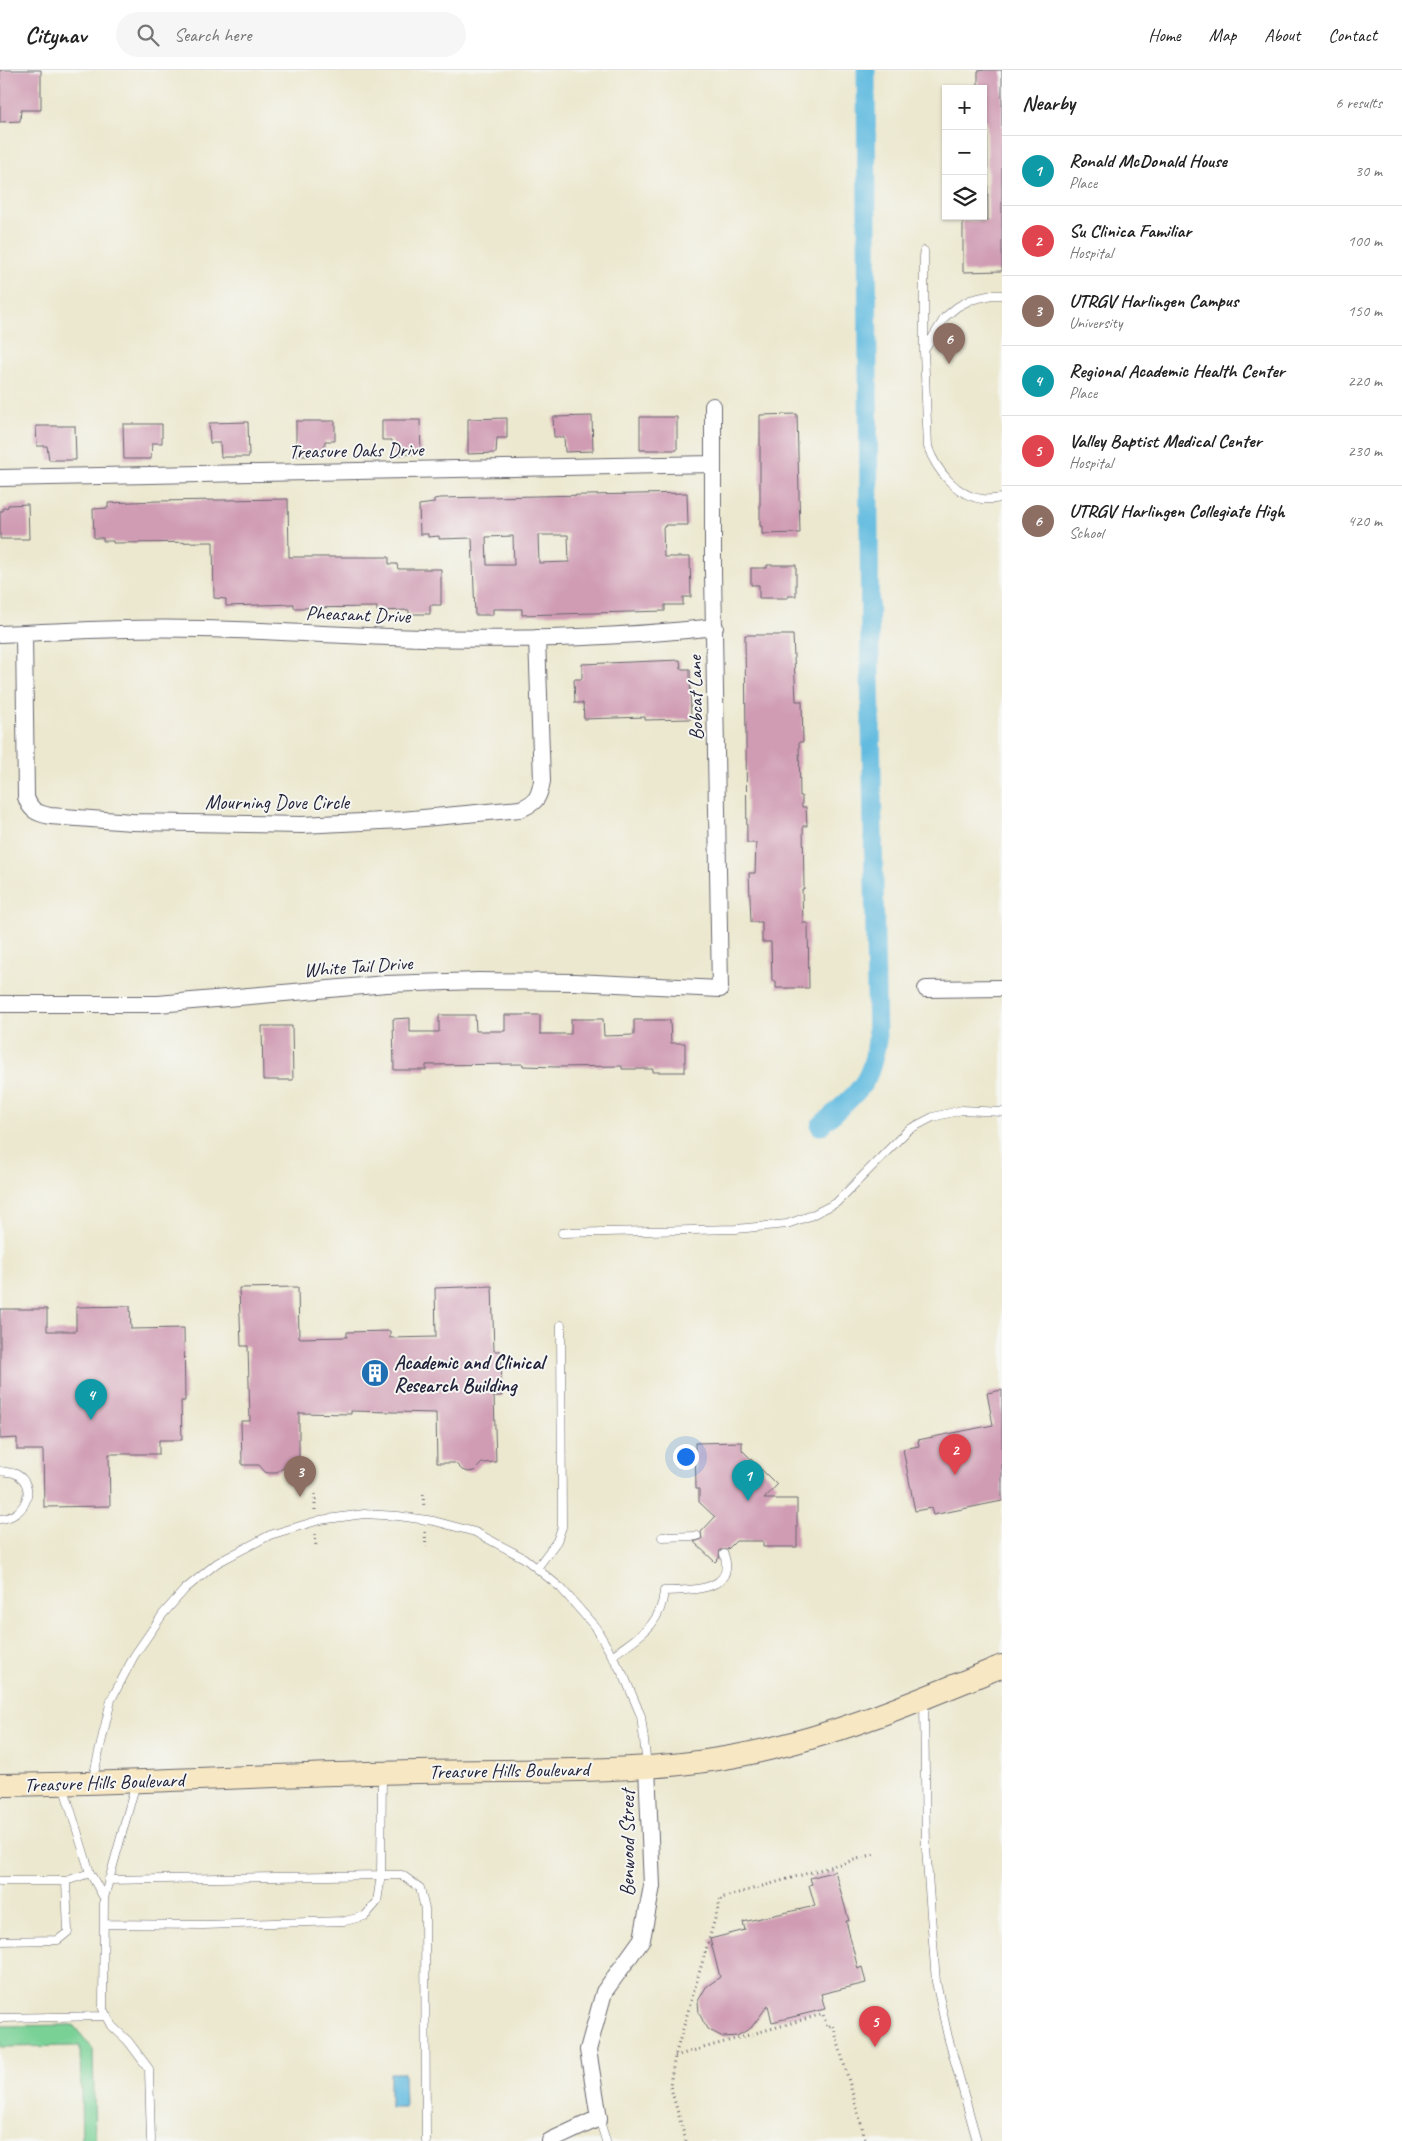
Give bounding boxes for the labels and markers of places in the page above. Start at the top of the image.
pin: 6 [933,323,965,364]
place label: Academic and Clinical Research Building [394,1350,548,1398]
building icon: Academic and Clinical Research Building [360,1358,390,1388]
pin: 4 [75,1379,107,1420]
pin: 2 [939,1434,971,1475]
pin: 3 [284,1456,316,1497]
pin: 1 [732,1460,764,1501]
pin: 5 [859,2006,891,2047]

